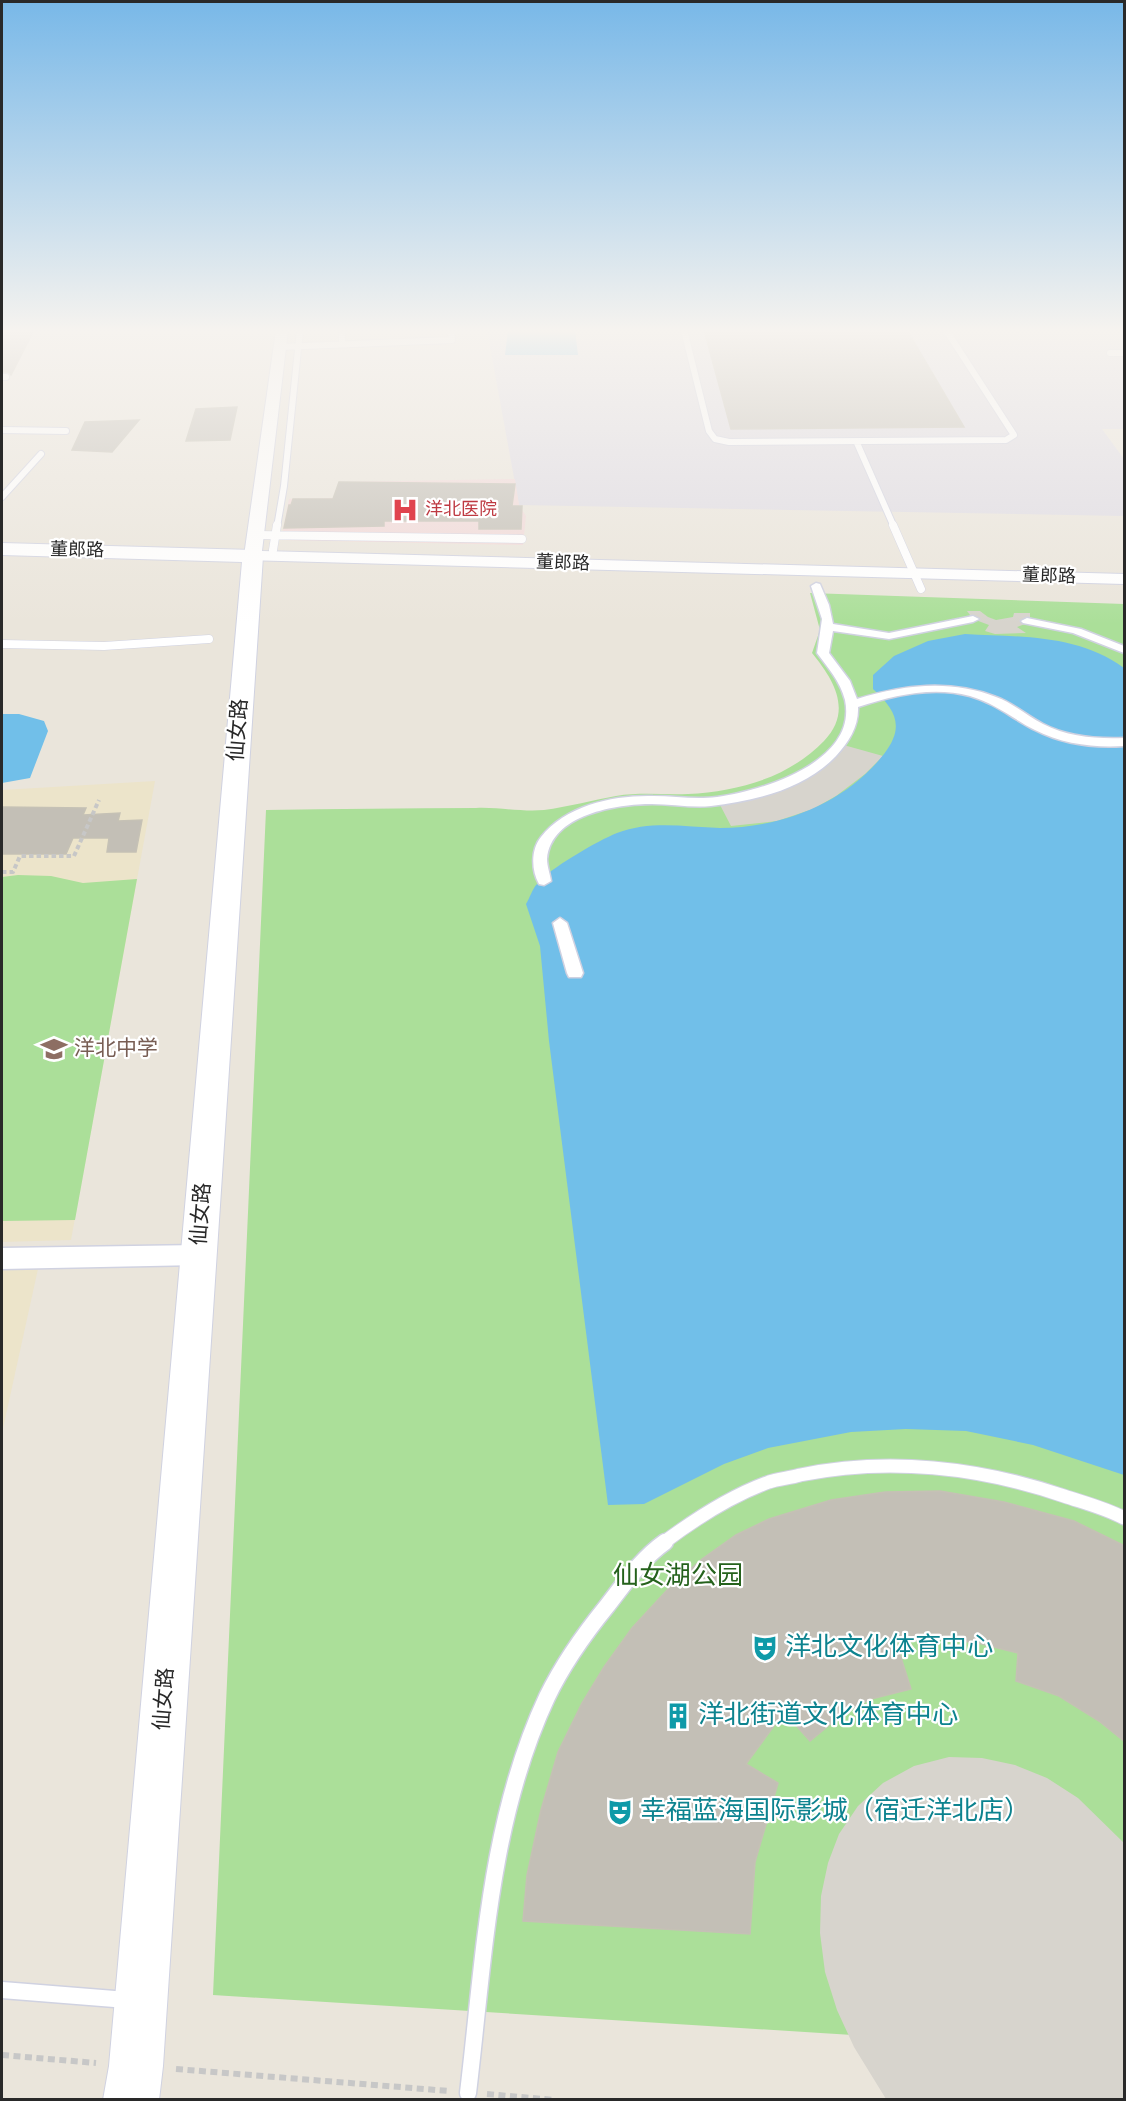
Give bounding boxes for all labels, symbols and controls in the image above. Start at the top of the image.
hospital icon: 洋北医院 [390,495,420,525]
place label: 洋北医院 [425,499,497,522]
street label: 董郎路 [50,539,104,563]
street label: 董郎路 [536,552,590,576]
street label: 董郎路 [1022,565,1076,589]
street label: 仙女路 [223,698,255,762]
school or university icon: 洋北中学 [39,1034,69,1064]
place label: 洋北中学 [74,1036,158,1063]
street label: 仙女路 [186,1182,218,1246]
park label: 仙女湖公园 [613,1561,743,1594]
place label: 洋北文化体育中心 [785,1632,993,1665]
theatre icon: 洋北文化体育中心 [750,1633,780,1663]
street label: 仙女路 [149,1667,181,1731]
place label: 洋北街道文化体育中心 [698,1700,958,1733]
building icon: 洋北街道文化体育中心 [663,1701,693,1731]
place label: 幸福蓝海国际影城（宿迁洋北店） [640,1796,1030,1829]
theatre icon: 幸福蓝海国际影城（宿迁洋北店） [605,1797,635,1827]

